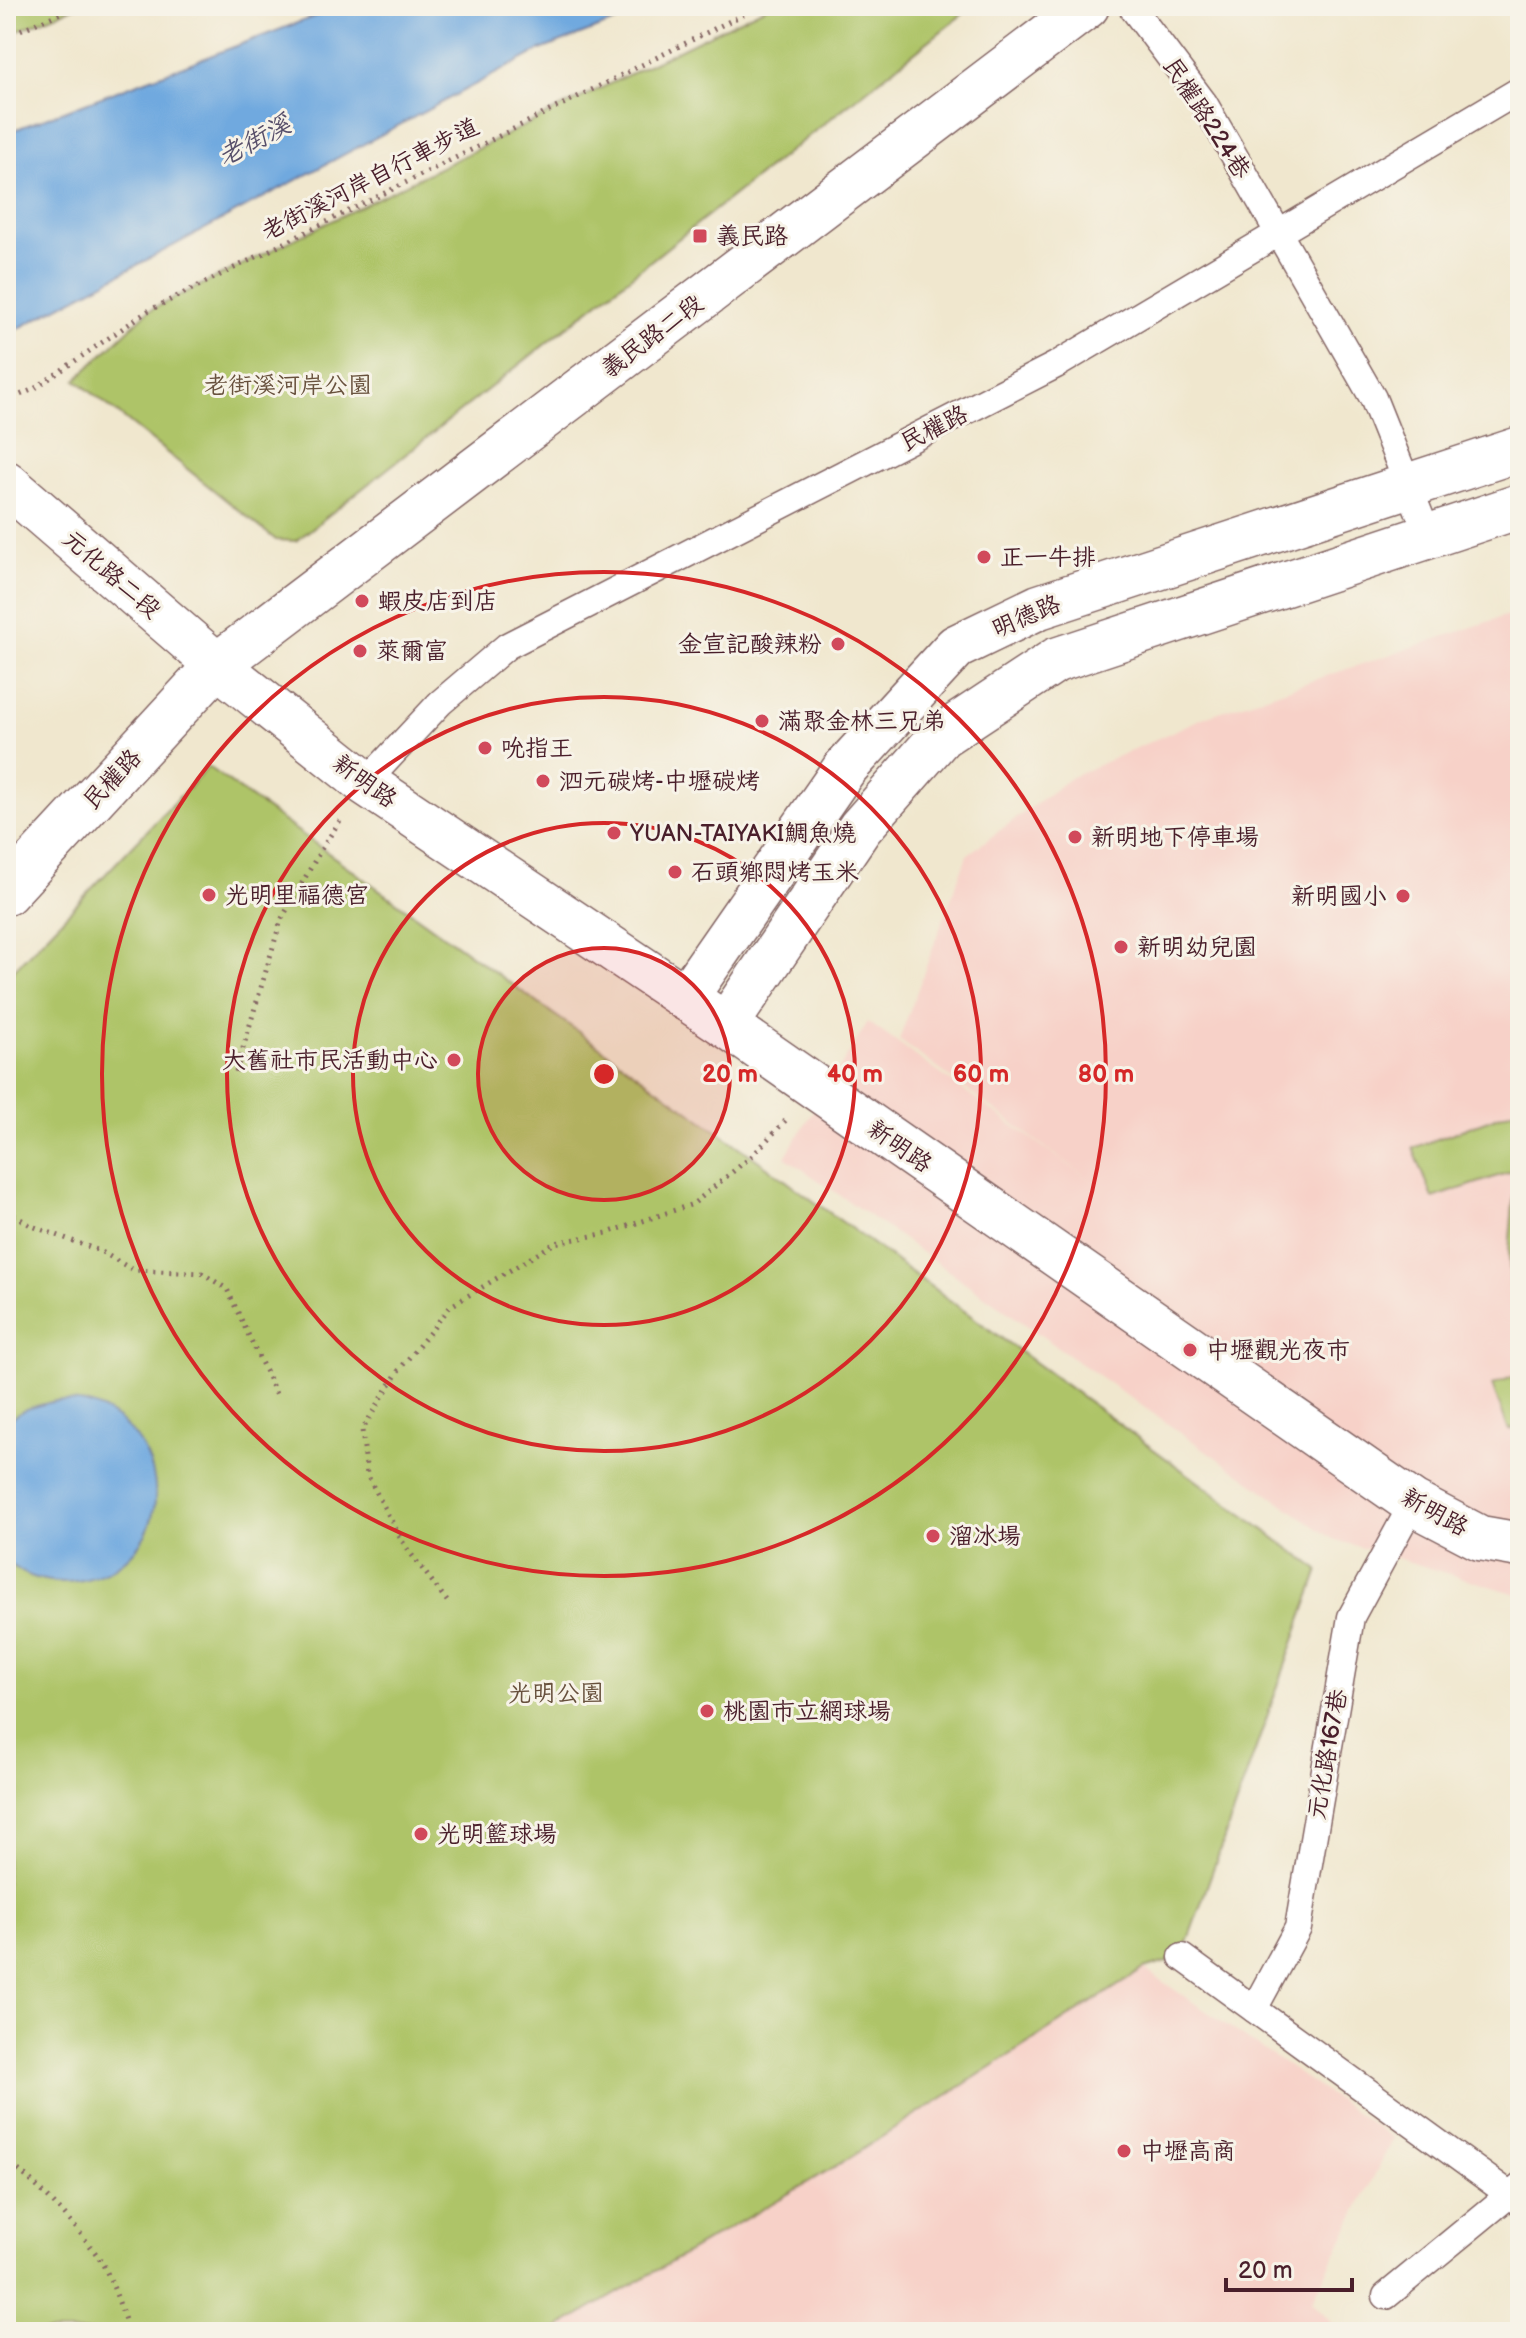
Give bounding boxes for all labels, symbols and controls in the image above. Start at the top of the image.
street label: 民權路224巷 [1157,52,1256,184]
water label: 老街溪 [213,108,298,173]
street label: 老街溪河岸自行車步道 [257,112,484,247]
place label: 義民路 [716,222,788,251]
marker: 義民路 [691,227,709,245]
street label: 義民路二段 [596,289,709,384]
park label: 老街溪河岸公園 [204,371,372,400]
street label: 民權路 [896,399,973,458]
street label: 元化路二段 [57,524,166,625]
place label: 正一牛排 [1000,543,1096,572]
marker: 正一牛排 [975,548,993,566]
place label: 蝦皮店到店 [378,587,498,616]
street label: 明德路 [987,589,1065,644]
marker: 蝦皮店到店 [353,592,371,610]
place label: 金宣記酸辣粉 [678,630,822,659]
marker: 金宣記酸辣粉 [829,635,847,653]
place label: 萊爾富 [376,637,448,666]
marker: 萊爾富 [351,642,369,660]
place label: 滿聚金林三兄弟 [778,707,946,736]
marker: 滿聚金林三兄弟 [753,712,771,730]
place label: 吮指王 [501,734,573,763]
marker: 吮指王 [476,739,494,757]
street label: 民權路 [77,743,148,816]
street label: 新明路 [327,749,402,814]
place label: 泗元碳烤-中壢碳烤 [559,767,760,796]
marker: 泗元碳烤-中壢碳烤 [534,772,552,790]
place label: YUAN-TAIYAKI鯛魚燒 [629,819,856,848]
place label: 新明地下停車場 [1091,823,1259,852]
marker: YUAN-TAIYAKI鯛魚燒 [605,824,623,842]
marker: 新明地下停車場 [1066,828,1084,846]
place label: 石頭鄉悶烤玉米 [691,858,859,887]
marker: 石頭鄉悶烤玉米 [666,863,684,881]
place label: 光明里福德宮 [225,881,369,910]
place label: 新明國小 [1291,882,1387,911]
marker: 光明里福德宮 [200,886,218,904]
marker: 新明國小 [1394,887,1412,905]
place label: 新明幼兒園 [1137,933,1257,962]
marker: 新明幼兒園 [1112,938,1130,956]
place label: 大舊社市民活動中心 [222,1046,438,1075]
marker: 大舊社市民活動中心 [445,1051,463,1069]
centre of rings [590,1060,618,1088]
text: 20 m [702,1060,758,1089]
text: 40 m [827,1060,883,1089]
text: 60 m [953,1060,1009,1089]
text: 80 m [1078,1060,1134,1089]
street label: 新明路 [862,1114,938,1179]
place label: 中壢觀光夜市 [1206,1336,1350,1365]
marker: 中壢觀光夜市 [1181,1341,1199,1359]
street label: 新明路 [1396,1482,1473,1543]
place label: 溜冰場 [949,1522,1021,1551]
marker: 溜冰場 [924,1527,942,1545]
park label: 光明公園 [508,1679,604,1708]
street label: 元化路167巷 [1302,1687,1353,1821]
place label: 桃園市立網球場 [723,1697,891,1726]
marker: 桃園市立網球場 [698,1702,716,1720]
place label: 光明籃球場 [437,1820,557,1849]
marker: 光明籃球場 [412,1825,430,1843]
place label: 中壢高商 [1140,2137,1236,2166]
marker: 中壢高商 [1115,2142,1133,2160]
scale bar [1226,2242,1352,2292]
text: 20 m [1238,2256,1293,2285]

